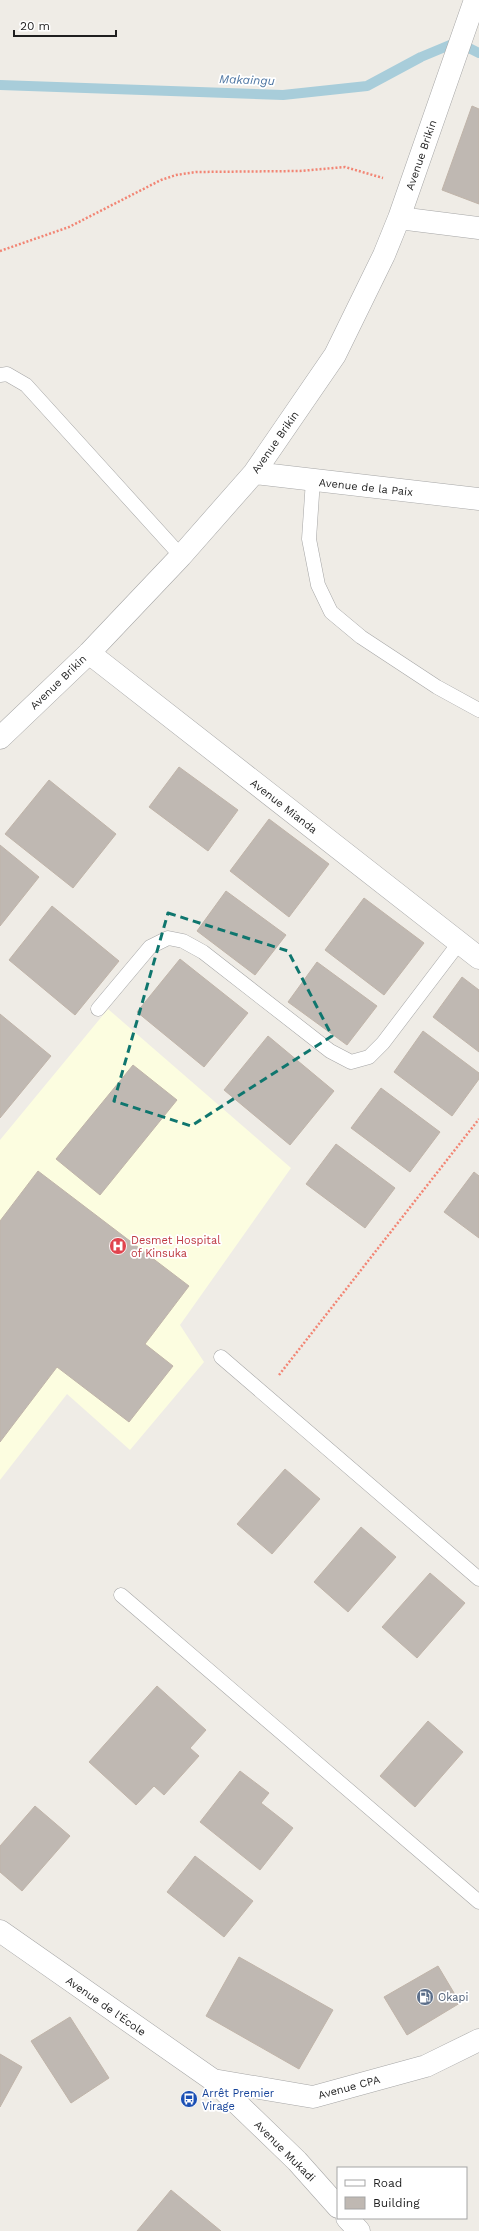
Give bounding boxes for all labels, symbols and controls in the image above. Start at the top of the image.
scale bar [14,12,116,38]
text: 20 m [20,19,50,33]
water label: Makaingu [219,72,275,88]
street label: Avenue Brikin [403,118,440,192]
street label: Avenue Brikin [249,409,302,476]
street label: Avenue de la Paix [318,476,414,499]
street label: Avenue Brikin [27,652,89,712]
street label: Avenue Mianda [248,776,320,836]
place label: Desmet Hospital of Kinsuka [131,1234,221,1260]
hospital icon: Desmet Hospital of Kinsuka [108,1236,128,1256]
street label: Avenue de l'École [63,1973,149,2039]
fuel station icon: Okapi [415,1987,435,2007]
place label: Okapi [438,1991,468,2004]
street label: Avenue CPA [317,2073,382,2102]
place label: Arrêt Premier Virage [202,2087,275,2113]
bus stop icon: Arrêt Premier Virage [179,2089,199,2109]
street label: Avenue Mukadi [251,2118,318,2185]
legend [337,2167,467,2219]
text: Road [373,2176,402,2190]
text: Building [373,2196,420,2210]

